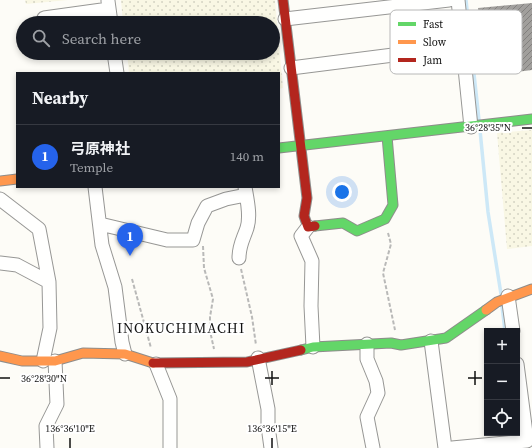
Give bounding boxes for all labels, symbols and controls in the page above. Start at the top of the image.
legend [390,10,522,74]
search box [16,16,280,60]
text: Fast [423,17,443,32]
icon: search [30,27,52,49]
text: Search here [62,28,141,49]
text: Slow [423,35,447,50]
text: Jam [422,53,442,68]
text: Nearby [32,86,88,110]
text: 36°28'35"N [465,121,511,134]
text: 弓原神社 [70,138,130,159]
text: 1 [41,148,49,165]
text: 140 m [230,148,264,165]
text: Temple [70,159,113,176]
your location [332,182,352,202]
pin: 1 [117,223,143,256]
district label: INOKUCHIMACHI [117,318,245,338]
map controls [484,328,520,436]
button: + [484,328,520,364]
button: − [484,364,520,400]
text: 36°28'30"N [21,372,67,385]
button: locate [484,400,520,436]
text: 136°36'10"E [45,422,95,435]
text: 136°36'15"E [247,422,297,435]

